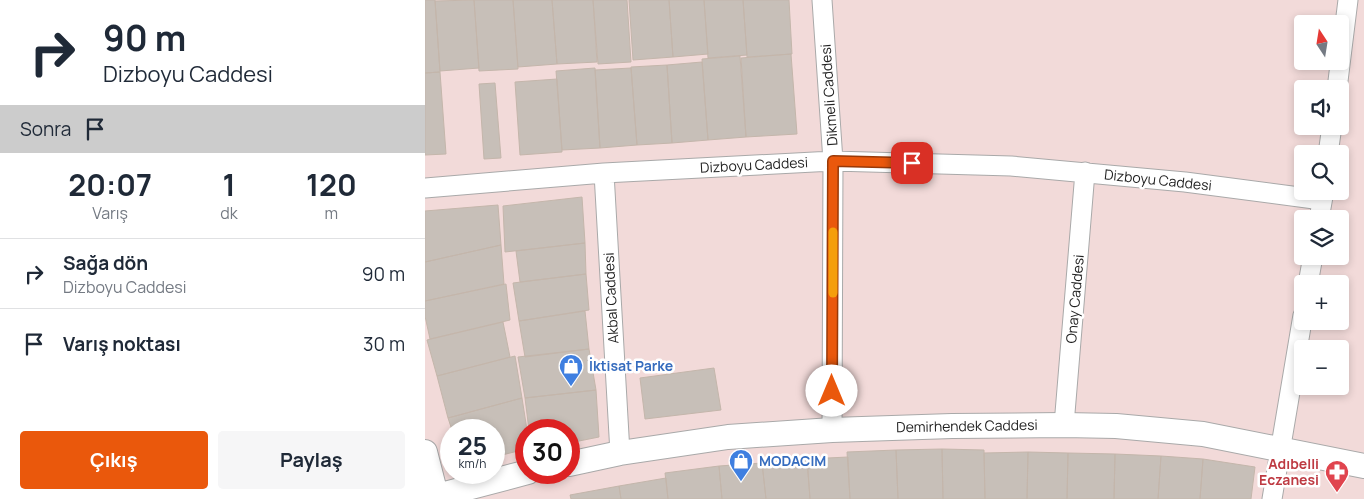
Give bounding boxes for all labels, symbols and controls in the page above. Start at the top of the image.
text: 90 m [103,14,186,62]
north arrow [1294,15,1349,70]
map controls [1294,15,1349,395]
icon: right [20,20,85,85]
street label: Dikmeli Caddesi [815,43,842,147]
text: Dizboyu Caddesi [103,59,273,89]
button: sound [1294,80,1349,135]
icon: arrive [81,115,109,143]
text: Sonra [20,116,71,142]
pin [891,142,933,184]
button: search [1294,145,1349,200]
icon: arrive [898,149,926,177]
street label: Dizboyu Caddesi [700,152,808,177]
text: 20:07 [68,164,152,205]
text: 1 [222,164,236,205]
text: 120 [306,164,357,205]
street label: Dizboyu Caddesi [1103,164,1213,195]
text: Varış [92,202,128,224]
text: dk [220,202,238,224]
text: m [325,202,338,224]
button: layers [1294,210,1349,265]
text: Sağa dön [63,250,148,276]
street label: Akbal Caddesi [599,252,622,344]
street label: Onay Caddesi [1061,254,1088,344]
icon: right [20,260,48,288]
text: 90 m [362,261,405,287]
button: + [1294,275,1349,330]
text: Dizboyu Caddesi [63,276,187,298]
icon: arrive [20,330,48,358]
text: Varış noktası [63,331,181,357]
text: 30 m [363,331,405,357]
button: − [1294,340,1349,395]
shop icon: İktisat Parke [558,353,584,387]
place label: İktisat Parke [589,356,673,375]
position arrow [805,364,857,416]
street label: Demirhendek Caddesi [896,415,1038,436]
speed limit sign: 30 [515,419,580,484]
text: 25 [458,428,487,463]
button: Çıkış [20,431,208,489]
button: Paylaş [218,431,405,489]
shop icon: MODACIM [728,448,754,482]
place label: MODACIM [759,451,826,470]
place label: Adıbelli Eczanesi [1259,454,1319,489]
text: km/h [459,455,486,472]
pharmacy icon: Adıbelli Eczanesi [1324,459,1350,493]

